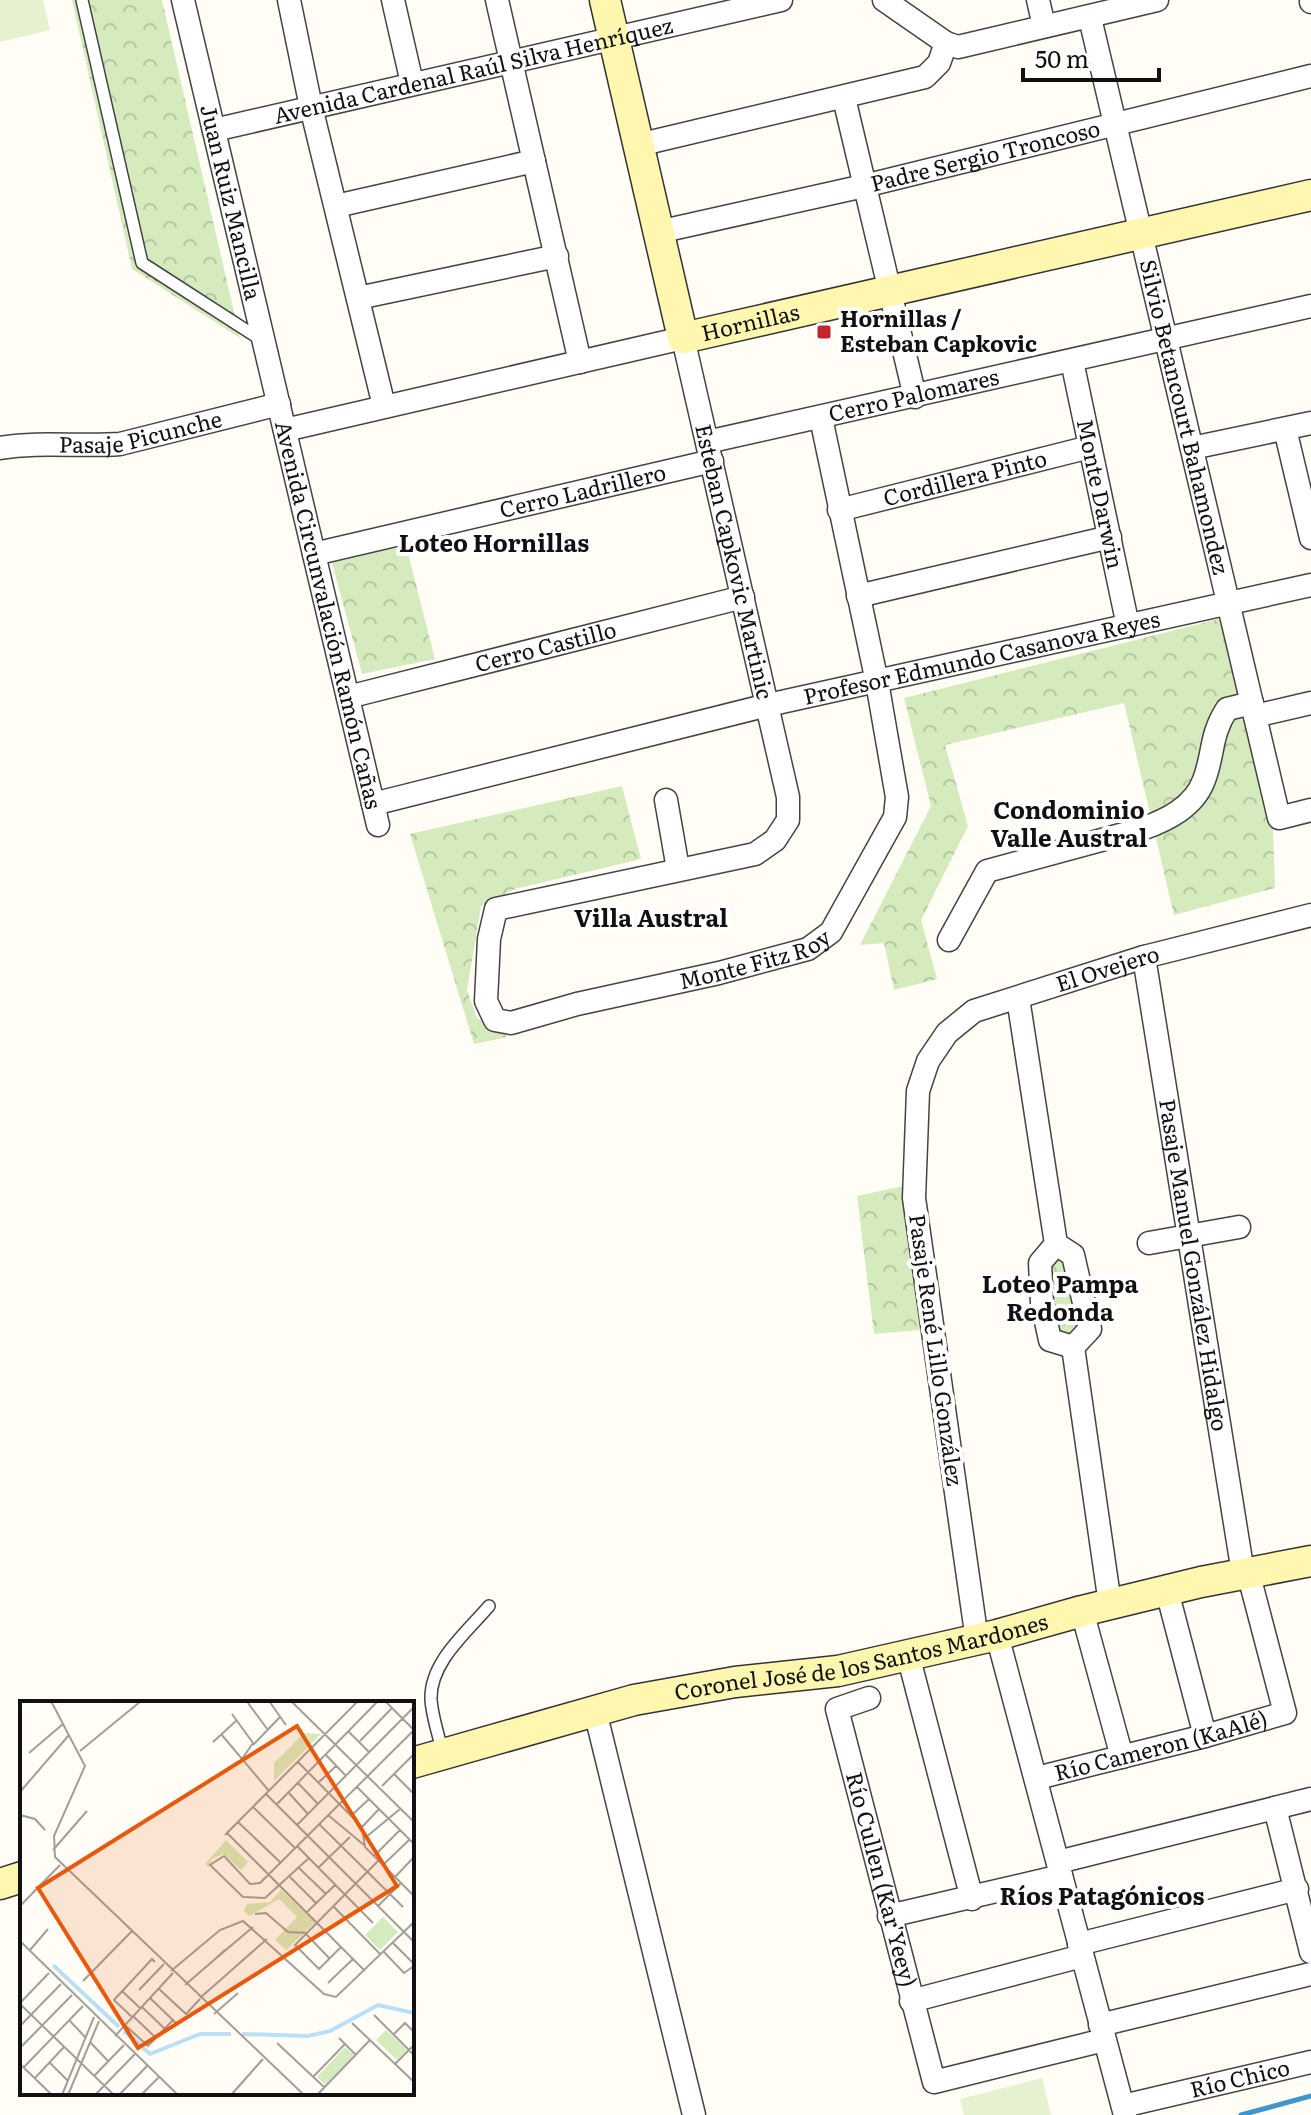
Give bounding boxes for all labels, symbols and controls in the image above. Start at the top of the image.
street label: Avenida Cardenal Raúl Silva Henríquez [270,7,676,131]
scale bar [1023,32,1159,82]
text: 50 m [1035,40,1089,75]
street label: Juan Ruiz Mancilla [193,101,271,303]
street label: Padre Sergio Troncoso [867,111,1103,199]
street label: Silvio Betancourt Bahamondez [1133,256,1239,578]
street label: Hornillas [698,294,802,348]
place label: Hornillas / Esteban Capkovic [840,301,1037,359]
marker: Hornillas / Esteban Capkovic [815,323,833,341]
street label: Cerro Palomares [825,359,1002,429]
street label: Pasaje Picunche [59,401,225,460]
street label: Monte Darwin [1070,416,1134,572]
street label: Avenida Circunvalación Ramón Cañas [268,417,392,812]
street label: Esteban Capkovic Martinic [688,420,783,702]
street label: Cordillera Pinto [879,440,1050,513]
street label: Cerro Ladrillero [496,454,669,525]
district label: Loteo Hornillas [399,524,589,559]
street label: Profesor Edmundo Casanova Reyes [800,601,1163,712]
street label: Cerro Castillo [471,612,620,679]
district label: Condominio Valle Austral [990,791,1148,854]
district label: Villa Austral [574,899,728,934]
street label: Monte Fitz Roy [676,919,837,996]
street label: El Ovejero [1051,936,1163,999]
street label: Pasaje Manuel González Hidalgo [1152,1096,1238,1433]
street label: Pasaje René Lillo González [902,1212,973,1488]
district label: Loteo Pampa Redonda [982,1265,1138,1328]
street label: Coronel José de los Santos Mardones [671,1603,1051,1708]
inset map [20,1701,414,2095]
street label: Río Cameron (KaAlé) [1050,1701,1271,1788]
street label: Río Cullen (Kar'Yeey) [839,1768,927,1990]
district label: Ríos Patagónicos [1000,1877,1204,1912]
street label: Río Chico [1186,2050,1293,2105]

